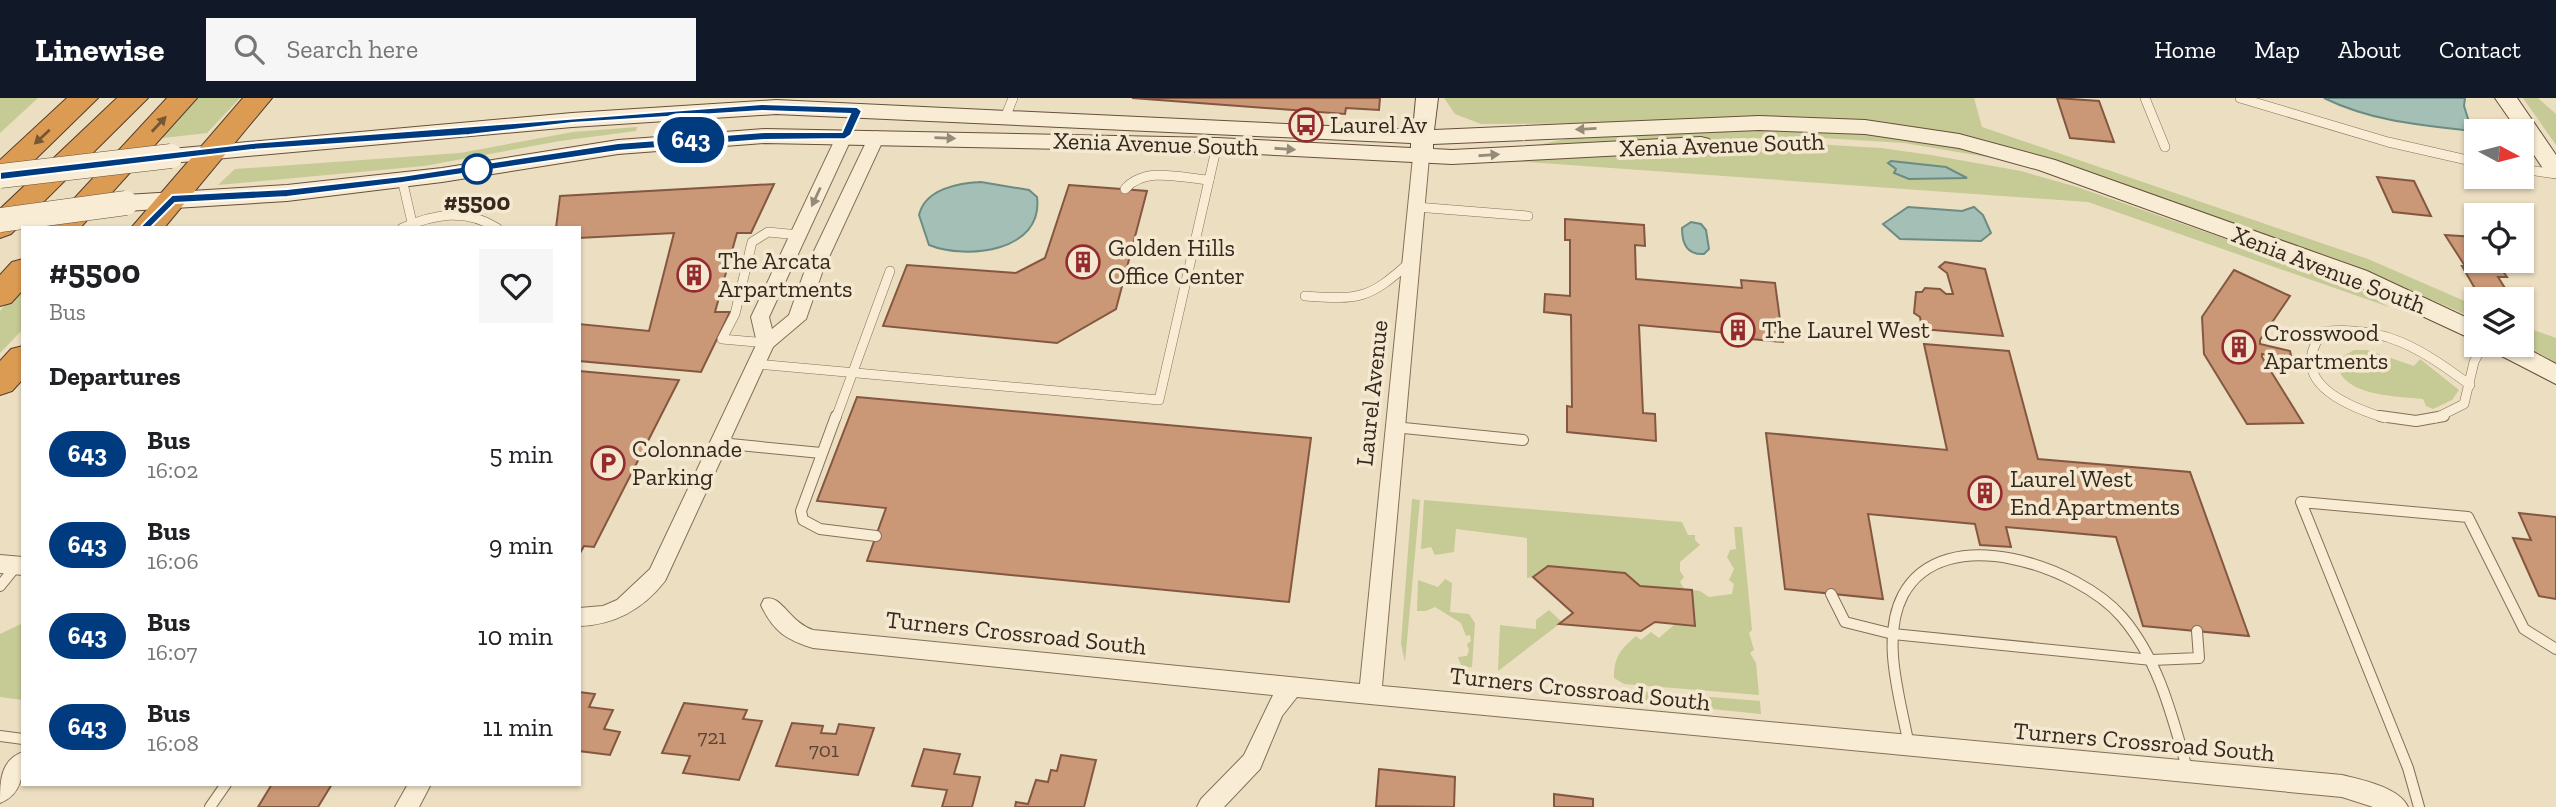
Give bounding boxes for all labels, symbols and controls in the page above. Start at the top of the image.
search box [206,18,696,81]
text: Linewise [35,30,164,69]
icon: search [230,30,268,68]
text: Search here [286,33,418,65]
text: Home [2154,35,2216,64]
text: Map [2254,35,2300,64]
text: About [2338,35,2401,64]
text: Contact [2439,35,2521,64]
bus stop icon: Laurel Av [1287,106,1325,144]
place label: Laurel Av [1330,110,1427,139]
one-way arrow [150,116,166,133]
line badge: 643 [651,117,731,163]
north arrow [2464,119,2534,189]
map controls [2464,119,2534,357]
one-way arrow [1575,124,1597,135]
text: 643 [671,125,711,154]
street label: Xenia Avenue South [1053,125,1260,162]
street label: Xenia Avenue South [1619,126,1826,163]
one-way arrow [34,129,51,145]
one-way arrow [934,132,956,143]
one-way arrow [1274,144,1296,155]
one-way arrow [1478,149,1500,160]
marker: #5500 [462,154,492,184]
place label: #5500 [444,187,510,216]
one-way arrow [811,187,822,207]
button: locate [2464,203,2534,273]
street label: Xenia Avenue South [2228,219,2431,320]
place label: Golden Hills Office Center [1108,233,1245,290]
building icon: Golden Hills Office Center [1064,243,1102,281]
place label: The Arcata Arpartments [718,246,853,303]
button: heart [479,249,553,323]
text: #5500 [49,252,140,291]
building icon: The Arcata Arpartments [675,256,713,294]
button: layers [2464,287,2534,357]
text: Bus [49,298,86,326]
building icon: The Laurel West [1719,311,1757,349]
place label: The Laurel West [1762,315,1930,344]
place label: Crosswood Apartments [2264,318,2388,375]
street label: Laurel Avenue [1349,319,1394,467]
building icon: Crosswood Apartments [2220,328,2258,366]
text: Departures [49,360,181,392]
text: Bus [147,424,190,456]
place label: Colonnade Parking [632,434,742,491]
text: 5 min [489,438,553,470]
text: 643 [68,439,107,468]
parking icon: Colonnade Parking [589,444,627,482]
text: 16:02 [147,456,198,484]
place label: Laurel West End Apartments [2010,464,2180,521]
building icon: Laurel West End Apartments [1966,474,2004,512]
text: Bus [147,515,190,547]
text: 9 min [489,529,553,561]
text: 643 [68,530,107,559]
text: 16:06 [147,547,199,575]
street label: Turners Crossroad South [884,604,1148,661]
text: Bus [147,606,190,638]
text: 10 min [477,620,553,652]
text: 643 [68,621,107,650]
text: 16:07 [147,638,197,666]
street label: Turners Crossroad South [1448,660,1712,717]
text: Bus [147,697,190,729]
text: 11 min [482,711,553,743]
text: 643 [68,712,107,741]
street label: Turners Crossroad South [2012,716,2276,767]
house number: 721 [698,724,726,749]
text: 16:08 [147,729,199,757]
house number: 701 [809,737,839,762]

